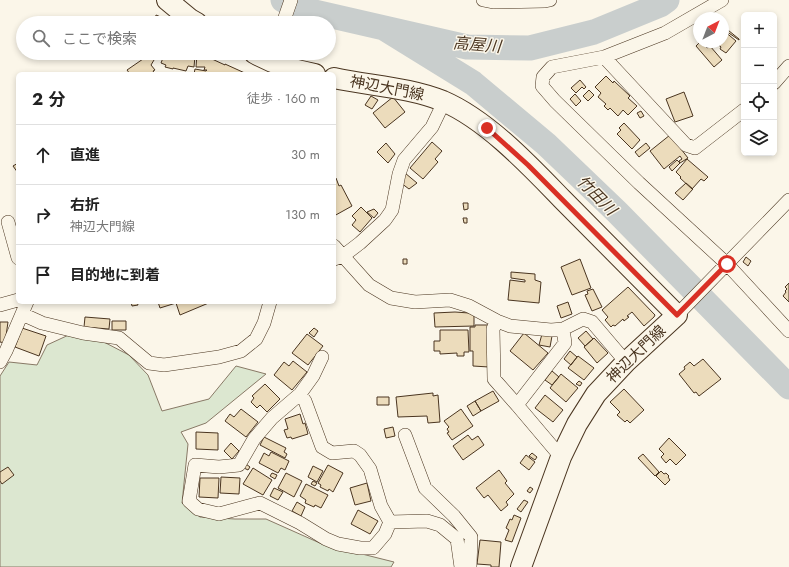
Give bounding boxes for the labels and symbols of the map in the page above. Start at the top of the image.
north arrow [693,12,729,48]
water label: 高屋川 [452,31,504,58]
street label: 神辺大門線 [348,70,426,106]
route end [478,119,496,137]
water label: 竹田川 [572,170,623,222]
route start [718,255,736,273]
street label: 神辺大門線 [601,320,671,388]

